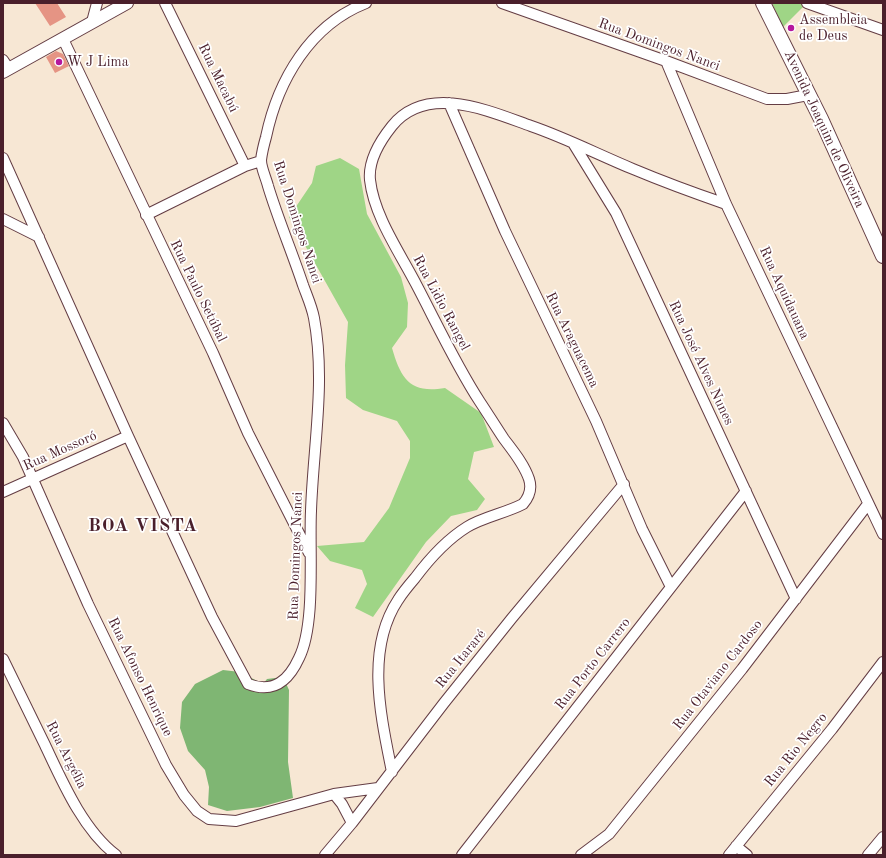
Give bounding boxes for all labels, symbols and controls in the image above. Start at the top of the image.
place label: Assembleia de Deus [799,12,867,44]
street label: Rua Domingos Nanci [596,15,722,75]
marker: Assembleia de Deus [786,23,796,33]
street label: Rua Macabú [194,41,242,115]
street label: Avenida Joaquim de Oliveira [780,48,868,210]
place label: W J Lima [67,54,129,70]
marker: W J Lima [54,57,64,67]
street label: Rua Domingos Nanci [269,158,325,286]
street label: Rua Paulo Setúbal [166,237,230,345]
street label: Rua Aquidauana [755,244,813,342]
street label: Rua Lidio Rangel [409,252,473,354]
street label: Rua Araguacema [542,289,602,391]
street label: Rua José Alves Nunes [665,298,737,428]
street label: Rua Mossoró [21,427,99,475]
street label: Rua Domingos Nanci [285,492,307,620]
district label: BOA VISTA [88,515,198,537]
street label: Rua Afonso Henrique [104,615,176,739]
street label: Rua Porto Carrero [552,615,634,713]
street label: Rua Otaviano Cardoso [670,616,766,734]
street label: Rua Itararé [432,626,490,692]
street label: Rua Rio Negro [761,710,831,790]
street label: Rua Argélia [42,719,90,791]

